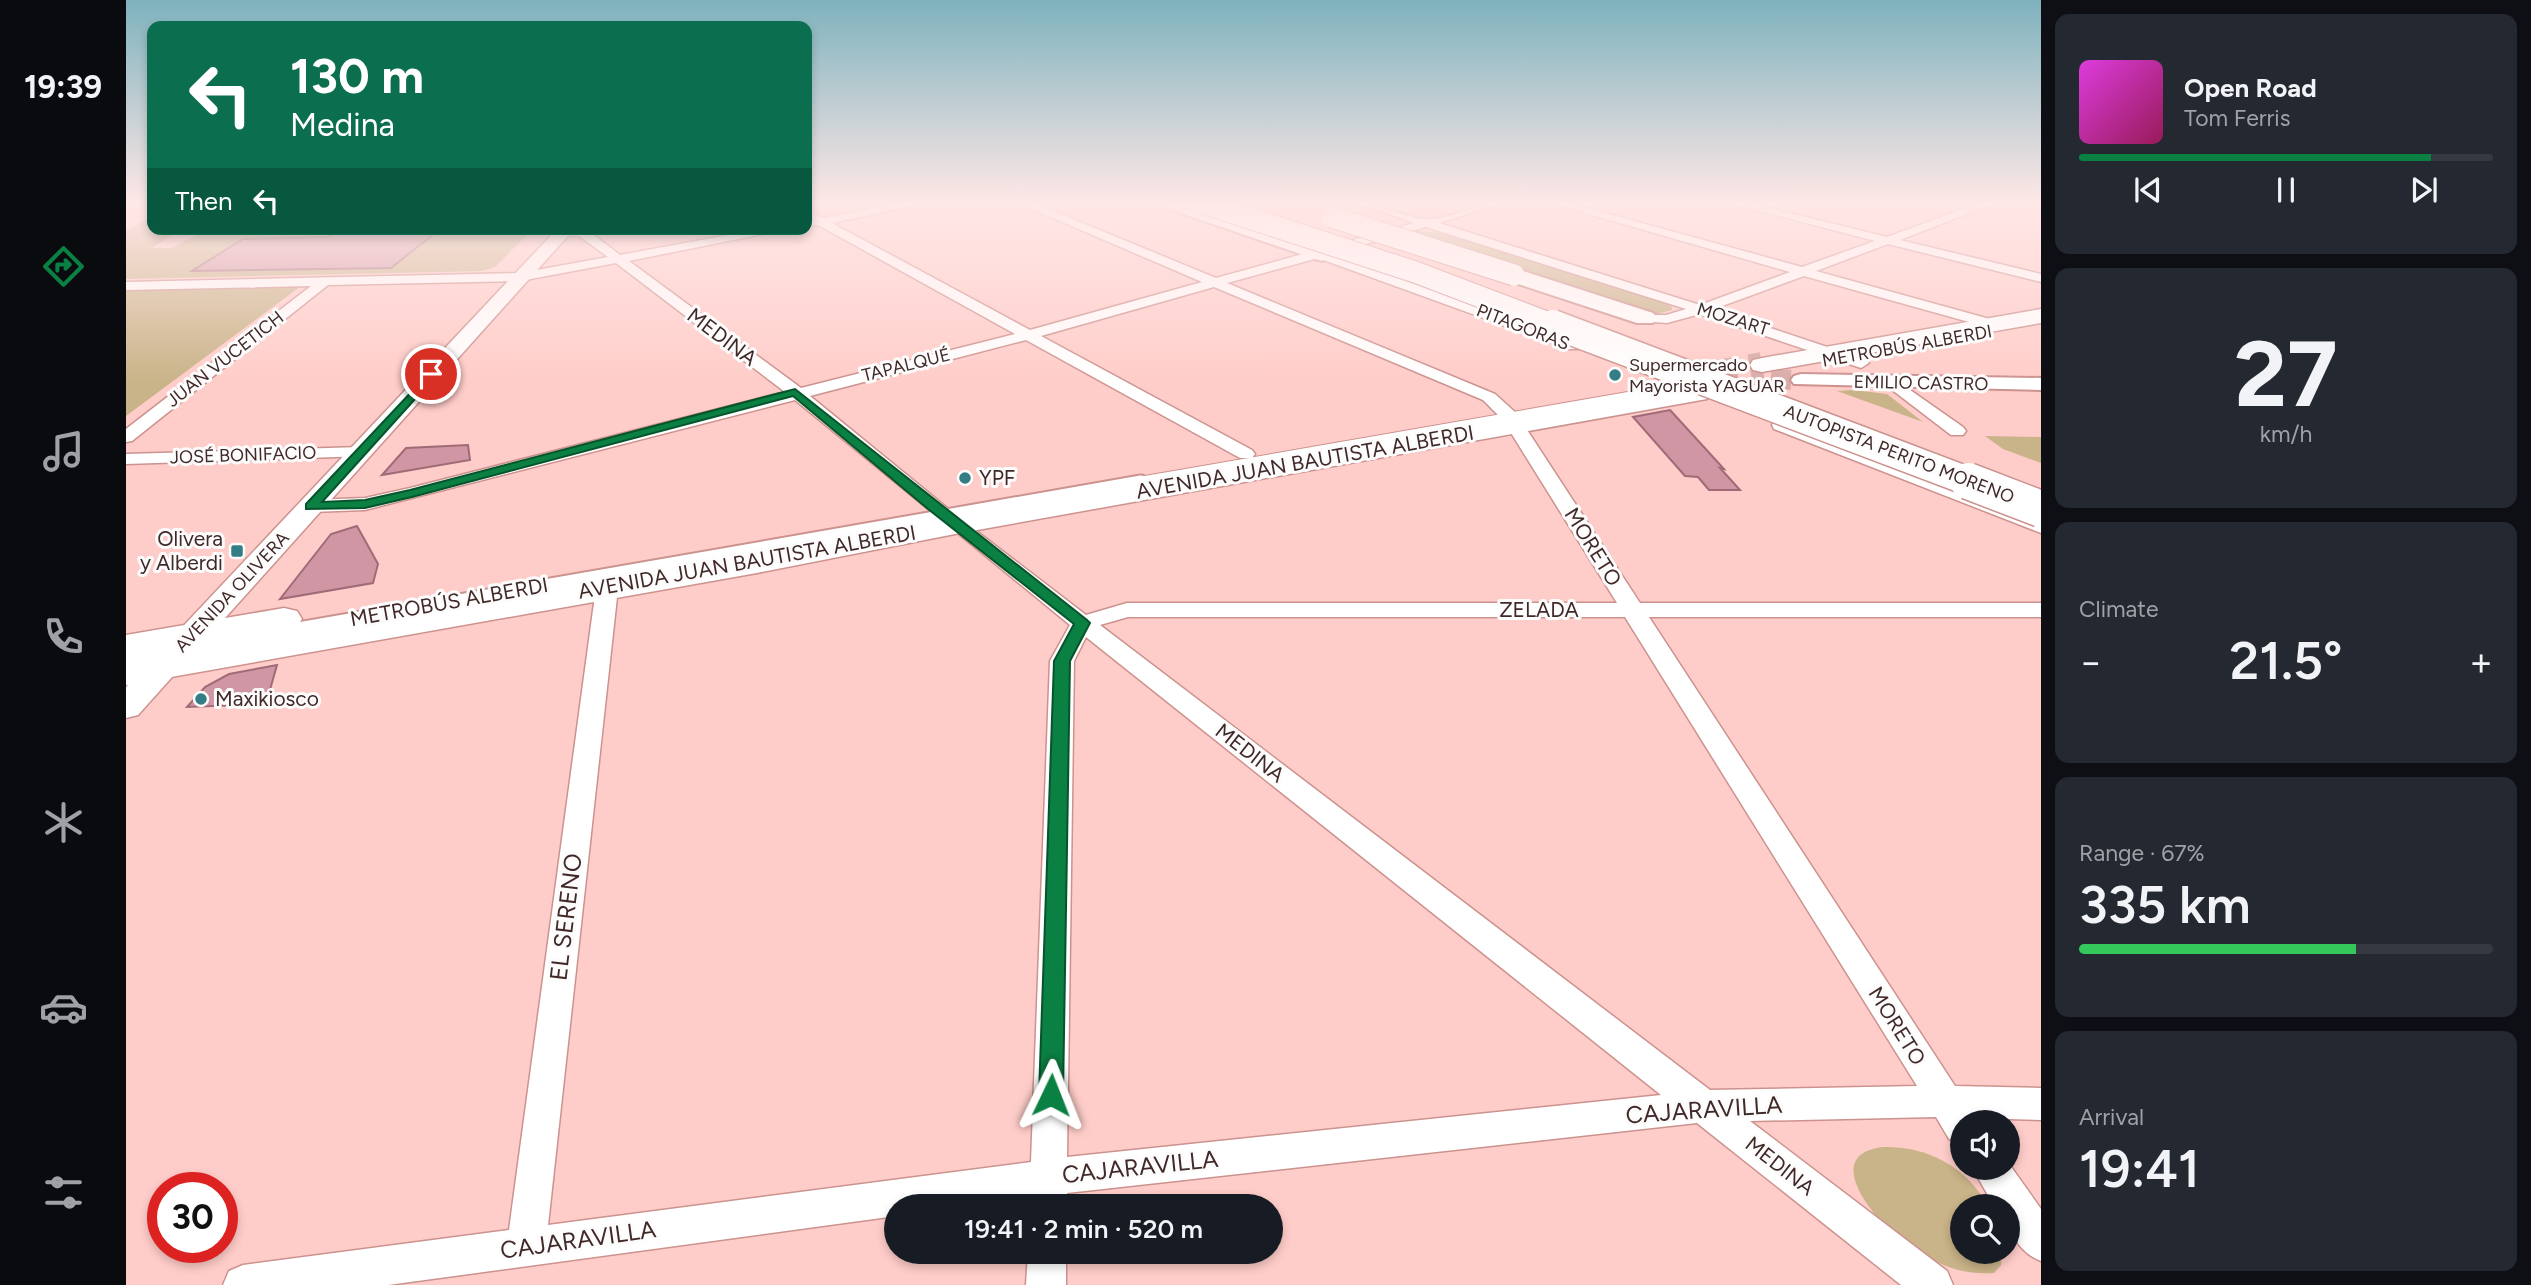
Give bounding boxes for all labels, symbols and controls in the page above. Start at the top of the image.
text: 130 m [290,46,424,105]
icon: left [175,49,266,140]
text: 19:39 [24,68,102,106]
text: Open Road [2184,72,2317,104]
text: Tom Ferris [2184,104,2290,132]
text: Medina [290,106,395,144]
icon: previous [2129,171,2167,209]
icon: pause [2267,171,2305,209]
icon: next [2405,171,2443,209]
icon: left [247,182,285,220]
text: Then [175,185,233,217]
icon: directions [39,242,88,291]
street label: MOZART [1694,298,1772,340]
street label: PITAGORAS [1473,299,1573,355]
street label: MEDINA [683,302,762,371]
street label: JUAN VUCETICH [162,306,288,412]
street label: METROBÚS ALBERDI [1820,320,1994,372]
text: 27 [2234,320,2338,429]
street label: TAPALQUÉ [860,343,952,387]
pin [401,344,461,404]
place label: Supermercado Mayorista YAGUAR [1629,354,1784,397]
icon: arrive [412,355,450,393]
marker: Supermercado Mayorista YAGUAR [1607,367,1623,383]
street label: EMILIO CASTRO [1853,371,1989,395]
street label: AUTOPISTA PERITO MORENO [1781,400,2017,508]
street label: AVENIDA JUAN BAUTISTA ALBERDI [1134,419,1476,504]
text: km/h [2260,420,2312,448]
icon: music [39,427,88,476]
street label: JOSÉ BONIFACIO [169,441,317,469]
place label: YPF [979,465,1015,490]
marker: YPF [957,470,973,486]
street label: MORETO [1560,503,1627,590]
street label: AVENIDA JUAN BAUTISTA ALBERDI [576,519,918,604]
place label: Olivera y Alberdi [140,526,223,575]
street label: AVENIDA OLIVERA [170,527,294,657]
marker: Olivera y Alberdi [229,543,245,559]
street label: METROBÚS ALBERDI [348,572,550,631]
text: Climate [2079,595,2158,623]
street label: ZELADA [1499,597,1579,622]
icon: phone [39,612,88,661]
text: 21.5° [2229,630,2343,692]
text: − [2079,639,2103,685]
text: + [2469,639,2493,685]
place label: Maxikiosco [215,686,319,711]
marker: Maxikiosco [193,691,209,707]
street label: MEDINA [1211,718,1290,787]
icon: climate [39,798,88,847]
text: Range · 67% [2079,839,2205,867]
street label: EL SERENO [543,852,588,982]
text: 335 km [2079,874,2251,936]
street label: MORETO [1864,982,1931,1069]
icon: car [39,983,88,1032]
position arrow [1014,1058,1088,1132]
street label: CAJARAVILLA [1625,1090,1784,1129]
text: Arrival [2079,1103,2144,1131]
map controls [1950,1110,2020,1264]
button: sound [1950,1110,2020,1180]
street label: MEDINA [1741,1131,1820,1200]
text: 19:41 [2079,1138,2200,1200]
street label: CAJARAVILLA [1060,1144,1220,1189]
icon: filters [39,1168,88,1217]
speed limit sign: 30 [147,1172,238,1263]
button: search [1950,1194,2020,1264]
text: 19:41 · 2 min · 520 m [964,1213,1203,1245]
street label: CAJARAVILLA [498,1214,658,1265]

